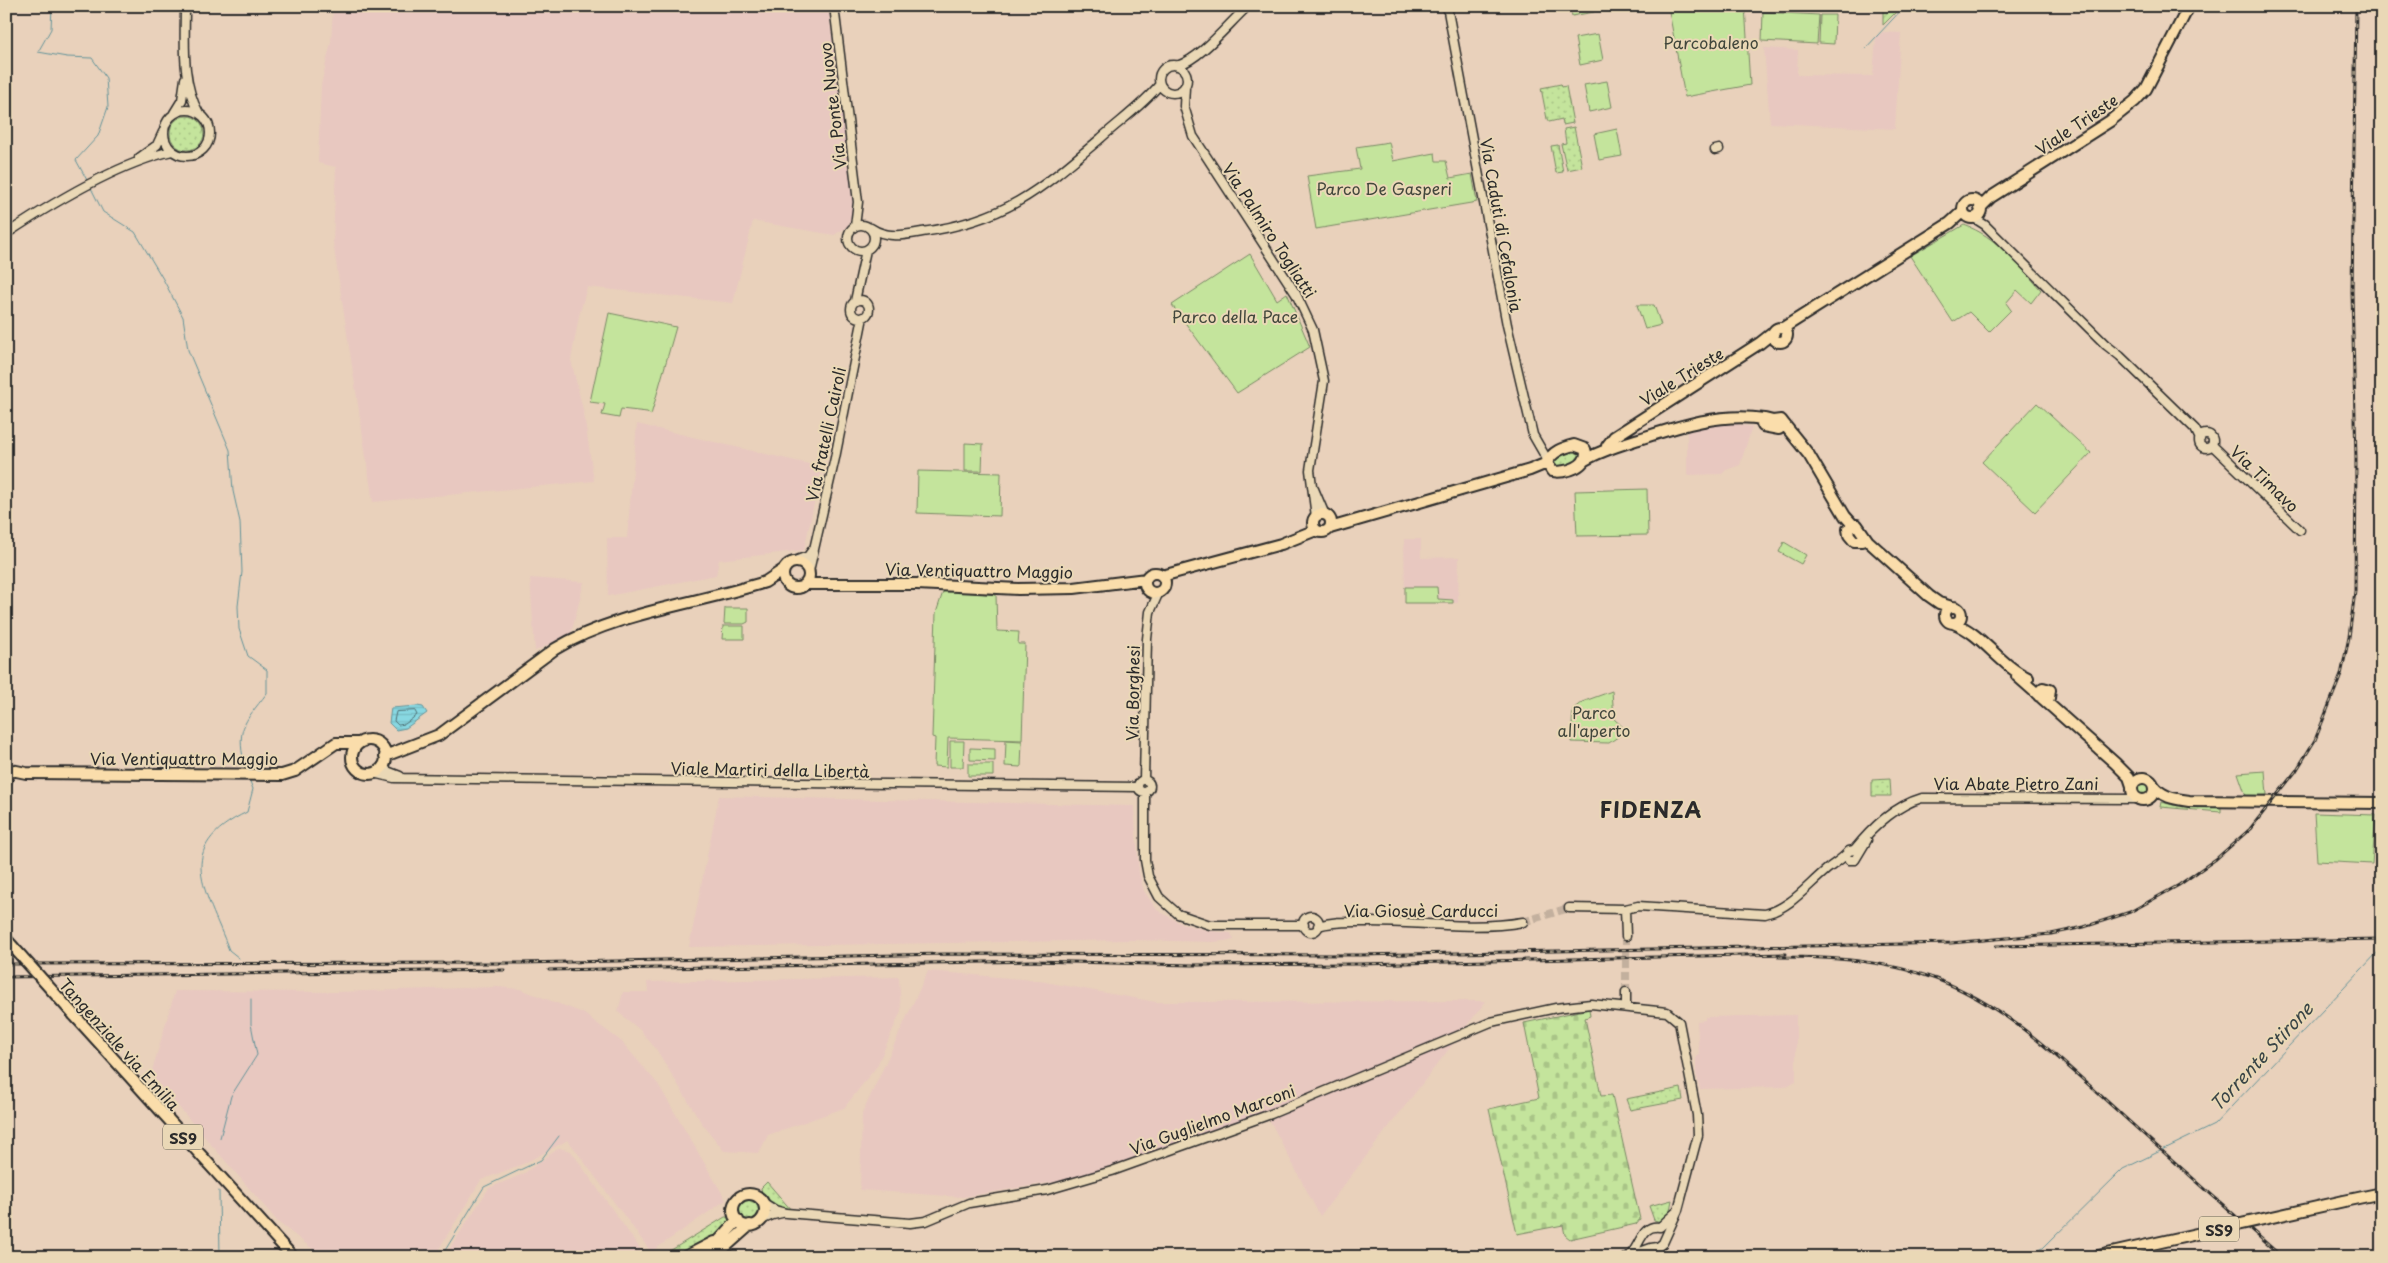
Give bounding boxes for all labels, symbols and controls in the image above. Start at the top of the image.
park label: Parcobaleno [1663,30,1759,54]
street label: Via Ponte Nuovo [812,41,852,171]
street label: Viale Trieste [2030,88,2122,160]
street label: Via Caduti di Cefalonia [1475,136,1529,314]
street label: Via Palmiro Togliatti [1217,158,1323,302]
park label: Parco De Gasperi [1316,176,1452,200]
park label: Parco della Pace [1172,304,1298,328]
street label: Viale Trieste [1635,341,1727,411]
street label: Via fratelli Cairoli [799,364,851,504]
street label: Via Timavo [2225,439,2305,517]
street label: Via Ventiquattro Maggio [885,556,1073,584]
street label: Via Borghesi [1119,645,1145,741]
park label: Parco all'aperto [1558,700,1631,742]
street label: Via Ventiquattro Maggio [90,746,278,770]
street label: Viale Martiri della Libertà [670,755,870,783]
street label: Via Abate Pietro Zani [1933,771,2099,795]
district label: FIDENZA [1600,793,1702,825]
street label: Via Giosuè Carducci [1344,898,1498,922]
street label: Tangenziale via Emilia [54,973,186,1116]
water label: Torrente Stirone [2203,995,2320,1117]
street label: Via Guglielmo Marconi [1126,1078,1298,1160]
road number: SS9 [163,1124,203,1150]
road number: SS9 [2199,1216,2239,1242]

